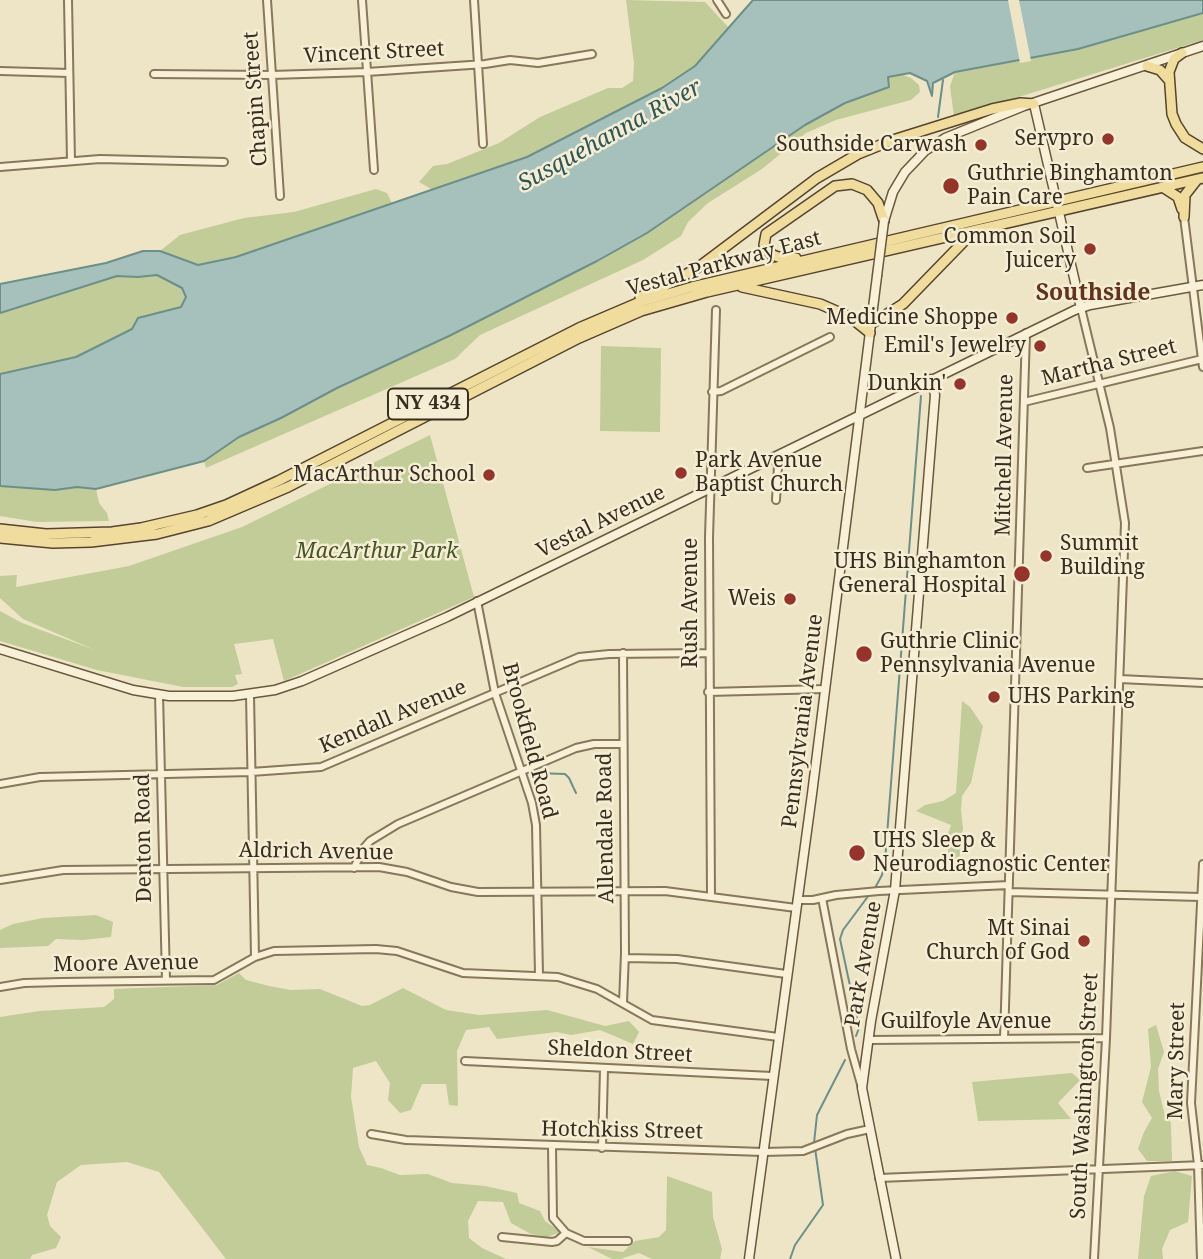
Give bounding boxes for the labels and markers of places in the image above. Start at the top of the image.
place label: Servpro [1014,126,1094,152]
marker: Servpro [1100,131,1116,147]
place label: Southside Carwash [776,132,967,158]
marker: Southside Carwash [973,137,989,153]
place label: Guthrie Binghamton Pain Care [967,161,1173,211]
marker: Guthrie Binghamton Pain Care [941,176,961,196]
place label: Common Soil Juicery [943,224,1076,274]
marker: Common Soil Juicery [1082,241,1098,257]
place label: Medicine Shoppe [826,305,998,331]
marker: Medicine Shoppe [1004,310,1020,326]
place label: Emil's Jewelry [884,333,1026,359]
marker: Emil's Jewelry [1032,338,1048,354]
place label: Dunkin' [868,371,946,397]
marker: Dunkin' [952,376,968,392]
place label: Park Avenue Baptist Church [695,448,843,498]
place label: MacArthur School [293,462,475,488]
marker: Park Avenue Baptist Church [673,465,689,481]
marker: MacArthur School [481,467,497,483]
place label: Summit Building [1060,531,1145,581]
marker: Summit Building [1038,548,1054,564]
place label: UHS Binghamton General Hospital [834,549,1006,599]
marker: UHS Binghamton General Hospital [1012,564,1032,584]
place label: Weis [728,586,776,612]
marker: Weis [782,591,798,607]
place label: Guthrie Clinic Pennsylvania Avenue [880,629,1095,679]
marker: Guthrie Clinic Pennsylvania Avenue [854,644,874,664]
place label: UHS Parking [1008,684,1135,710]
marker: UHS Parking [986,689,1002,705]
place label: UHS Sleep & Neurodiagnostic Center [873,828,1110,878]
marker: UHS Sleep & Neurodiagnostic Center [847,843,867,863]
place label: Mt Sinai Church of God [926,916,1070,966]
marker: Mt Sinai Church of God [1076,933,1092,949]

